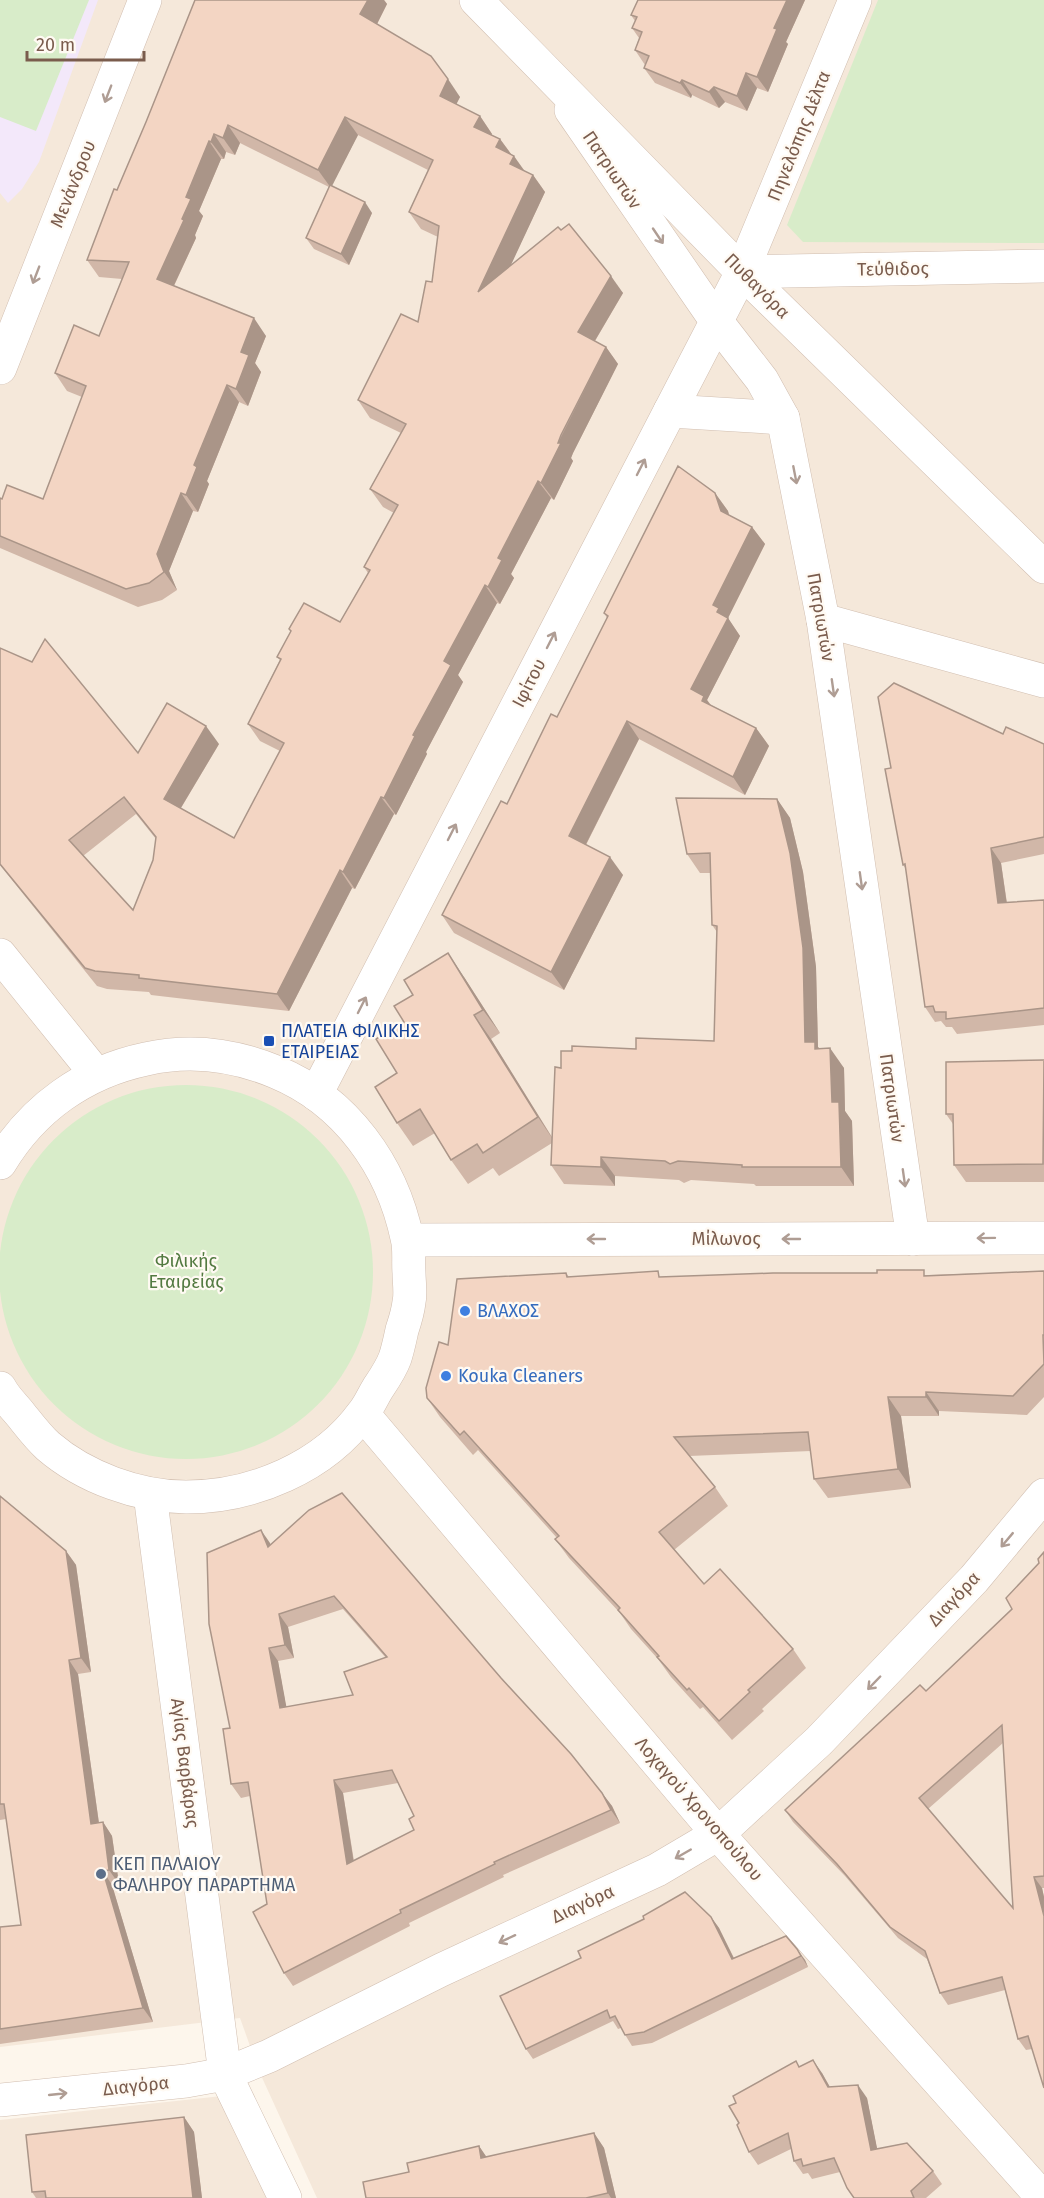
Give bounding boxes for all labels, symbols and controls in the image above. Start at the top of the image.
scale bar [27,24,144,62]
text: 20 m [36,34,75,56]
street label: Πηνελόπης Δέλτα [763,68,835,204]
one-way arrow [102,84,113,102]
street label: Πατριωτών [578,127,646,214]
street label: Μενάνδρου [46,137,100,231]
one-way arrow [652,227,664,244]
street label: Πυθαγόρα [720,249,794,323]
street label: Τεύθιδος [857,257,930,281]
one-way arrow [30,265,41,284]
one-way arrow [635,458,647,476]
one-way arrow [790,465,801,484]
street label: Πατριωτών [802,571,840,663]
one-way arrow [546,631,557,649]
street label: Ιφίτου [507,655,551,711]
one-way arrow [827,677,838,697]
one-way arrow [447,823,458,841]
one-way arrow [855,870,866,890]
one-way arrow [357,996,369,1014]
place label: ΠΛΑΤΕΙΑ ΦΙΛΙΚΗΣ ΕΤΑΙΡΕΙΑΣ [281,1020,420,1063]
marker: ΠΛΑΤΕΙΑ ΦΙΛΙΚΗΣ ΕΤΑΙΡΕΙΑΣ [262,1034,276,1048]
street label: Πατριωτών [875,1052,909,1144]
one-way arrow [898,1167,909,1187]
street label: Μίλωνος [691,1228,761,1250]
one-way arrow [586,1233,606,1245]
one-way arrow [781,1233,801,1245]
one-way arrow [976,1233,996,1244]
park label: Φιλικής Εταιρείας [148,1250,224,1293]
place label: ΒΛΑΧΟΣ [477,1300,539,1322]
marker: ΒΛΑΧΟΣ [458,1304,472,1318]
place label: Kouka Cleaners [458,1365,583,1387]
marker: Kouka Cleaners [439,1369,453,1383]
one-way arrow [1000,1532,1013,1548]
street label: Διαγόρα [923,1567,985,1631]
one-way arrow [867,1676,881,1691]
street label: Αγίας Βαρβάρας [166,1697,204,1830]
street label: Λοχαγού Χρονοπούλου [630,1732,768,1886]
one-way arrow [674,1849,691,1861]
place label: ΚΕΠ ΠΑΛΑΙΟΥ ΦΑΛΗΡΟΥ ΠΑΡΑΡΤΗΜΑ [113,1853,296,1896]
marker: ΚΕΠ ΠΑΛΑΙΟΥ ΦΑΛΗΡΟΥ ΠΑΡΑΡΤΗΜΑ [94,1867,108,1881]
street label: Διαγόρα [548,1880,618,1928]
one-way arrow [499,1934,517,1946]
street label: Διαγόρα [102,2072,170,2100]
one-way arrow [48,2089,68,2100]

